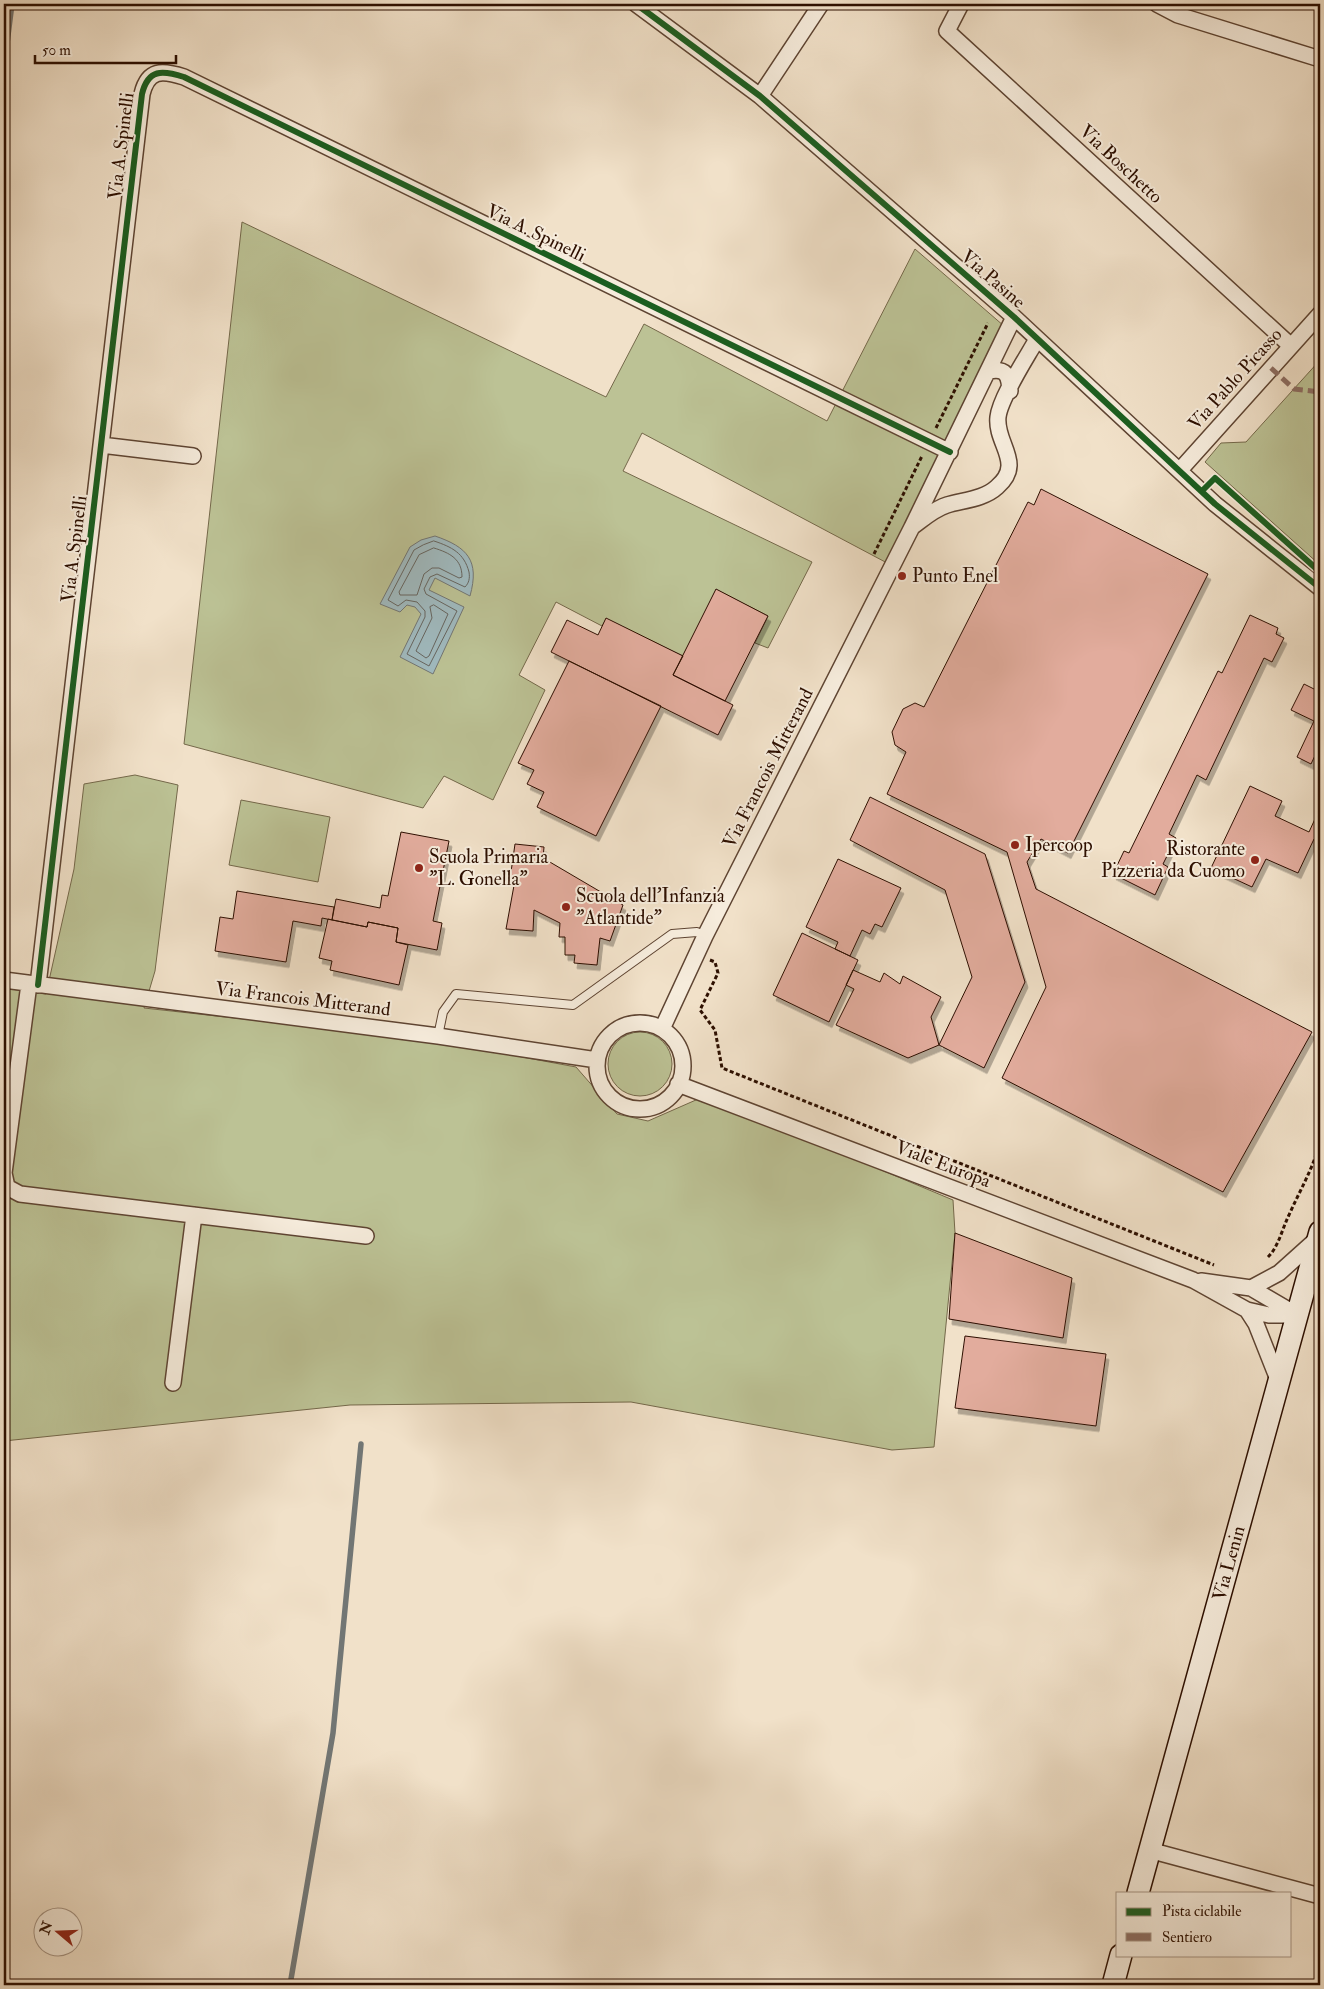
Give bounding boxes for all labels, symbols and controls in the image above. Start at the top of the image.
scale bar [35,32,176,64]
text: 50 m [42,41,71,60]
street label: Via A. Spinelli [103,91,140,201]
street label: Via Boschetto [1074,119,1168,209]
street label: Via A. Spinelli [482,199,590,268]
street label: Via Pasine [956,244,1030,314]
street label: Via Pablo Picasso [1183,323,1287,435]
street label: Via A. Spinelli [56,494,93,604]
place label: Punto Enel [912,564,998,588]
marker: Punto Enel [896,570,908,582]
street label: Via Francois Mitterand [717,684,819,852]
place label: Ipercoop [1025,833,1093,858]
place label: Ristorante Pizzeria da Cuomo [1101,837,1245,883]
marker: Ipercoop [1009,839,1021,851]
place label: Scuola Primaria "L. Gonella" [429,845,549,891]
marker: Ristorante Pizzeria da Cuomo [1249,854,1261,866]
marker: Scuola Primaria "L. Gonella" [413,862,425,874]
place label: Scuola dell'Infanzia "Atlantide" [576,884,725,930]
marker: Scuola dell'Infanzia "Atlantide" [560,901,572,913]
street label: Via Francois Mitterand [214,976,393,1022]
street label: Viale Europa [892,1135,994,1194]
street label: Via Lenin [1207,1523,1251,1603]
legend [1116,1892,1292,1956]
text: Pista ciclabile [1162,1902,1241,1921]
north arrow [32,1906,82,1956]
text: N [36,1919,56,1938]
text: Sentiero [1162,1928,1212,1947]

